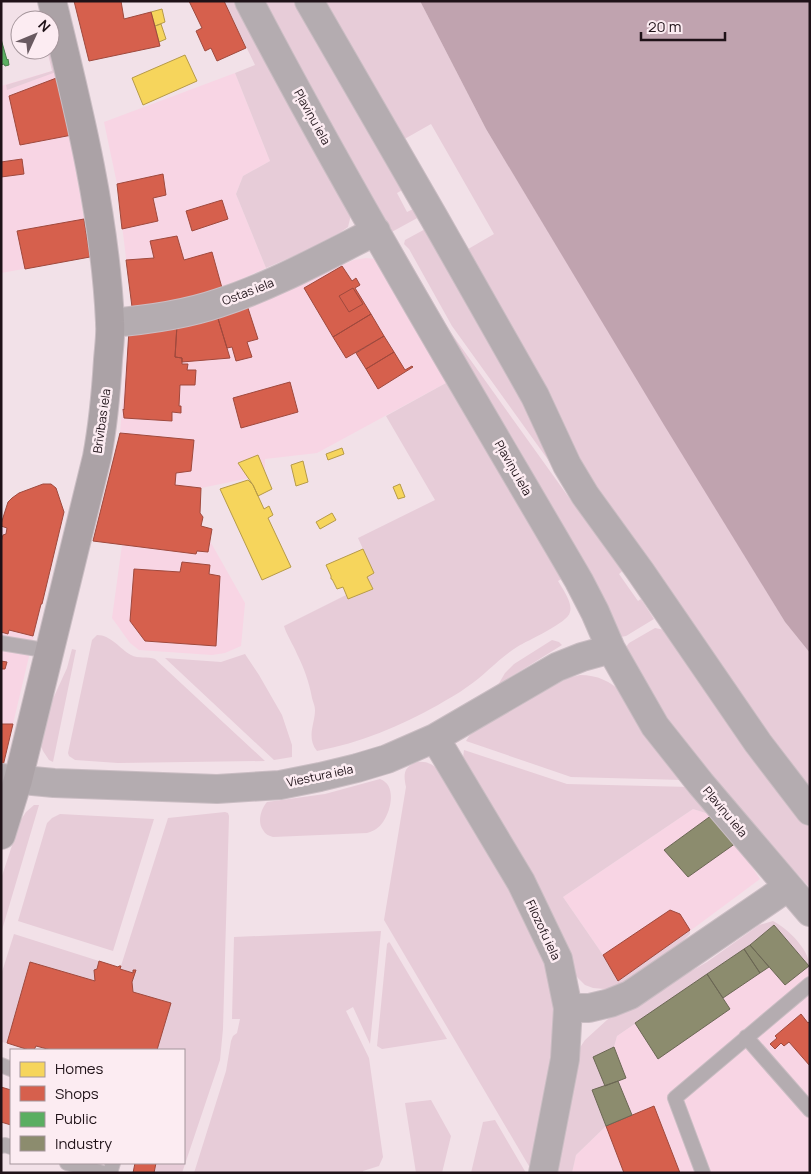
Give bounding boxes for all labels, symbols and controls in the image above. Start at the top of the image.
north arrow [10,10,60,60]
scale bar [641,10,725,42]
text: N [34,15,55,36]
text: 20 m [648,16,681,37]
street label: Pļaviņu iela [290,86,335,148]
street label: Ostas iela [219,274,276,309]
street label: Brīvības iela [89,387,114,454]
street label: Pļaviņu iela [491,437,536,499]
street label: Viestura iela [285,760,355,791]
street label: Pļaviņu iela [699,783,752,841]
street label: Filozofu iela [522,897,565,963]
legend [10,1049,185,1164]
text: Homes [55,1058,104,1079]
text: Shops [55,1083,99,1104]
text: Public [55,1108,97,1129]
text: Industry [55,1133,112,1154]

